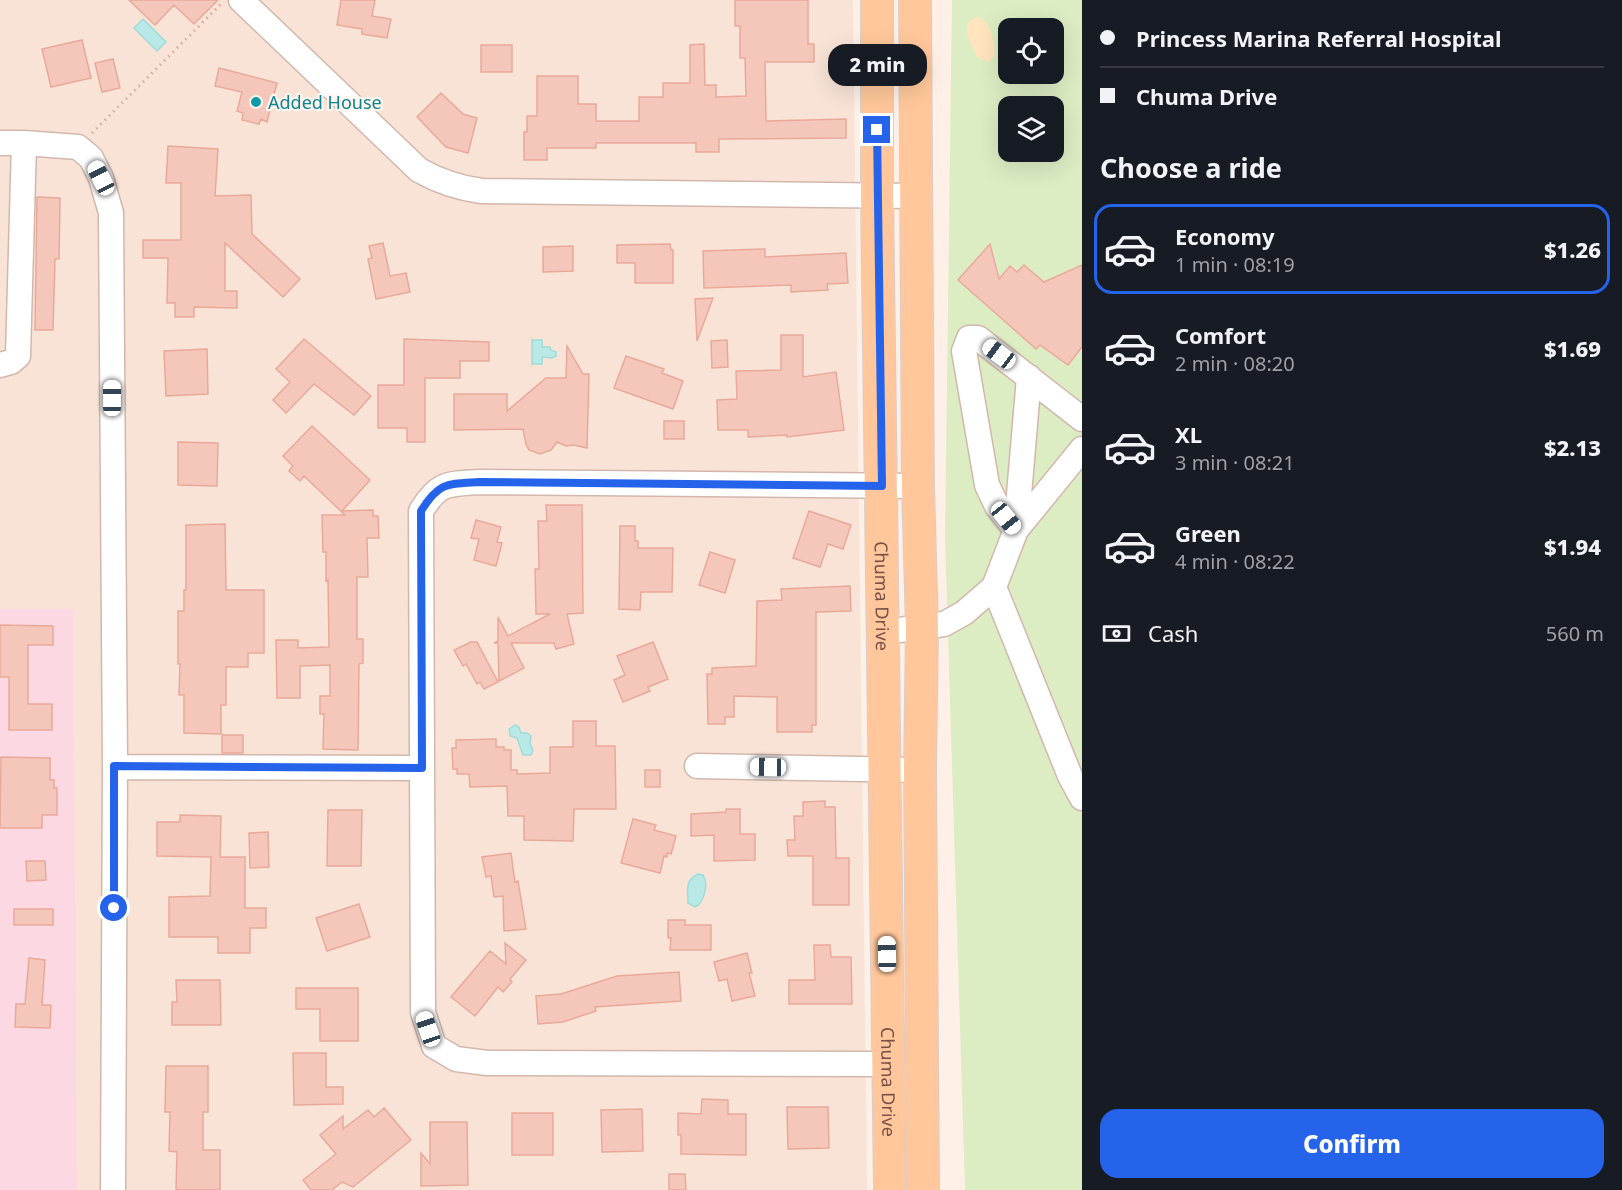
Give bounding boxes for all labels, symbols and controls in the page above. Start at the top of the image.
map controls [998,18,1064,162]
button: locate [998,18,1064,84]
text: Princess Marina Referral Hospital [1136,23,1502,53]
callout: 2 min [828,43,926,85]
text: 2 min [850,51,905,78]
text: Chuma Drive [1136,81,1277,111]
place label: Added House [268,90,382,114]
marker: Added House [249,95,263,109]
button: layers [998,96,1064,162]
route end [863,116,890,143]
text: Choose a ride [1100,149,1282,186]
car [85,158,117,198]
text: Economy [1175,221,1274,251]
icon: car [1103,222,1157,276]
text: $1.26 [1544,234,1601,264]
text: 1 min · 08:19 [1175,251,1295,278]
text: Comfort [1175,320,1266,350]
icon: car [1103,321,1157,375]
text: $1.69 [1544,333,1601,363]
car [979,336,1019,372]
text: 2 min · 08:20 [1175,350,1295,377]
car [103,380,121,416]
text: XL [1175,419,1202,449]
icon: car [1103,420,1157,474]
text: $2.13 [1544,432,1601,462]
text: 3 min · 08:21 [1175,449,1295,476]
car [988,498,1024,538]
text: Green [1175,518,1241,548]
icon: car [1103,519,1157,573]
text: $1.94 [1544,531,1601,561]
street label: Chuma Drive [870,541,895,651]
text: 4 min · 08:22 [1175,548,1295,575]
icon: cash [1100,617,1133,650]
text: Cash [1148,618,1198,648]
text: 560 m [1546,620,1604,647]
car [750,758,786,776]
route start [100,894,127,921]
car [878,936,896,972]
car [414,1009,442,1049]
street label: Chuma Drive [876,1027,901,1137]
button: Confirm [1100,1109,1604,1178]

